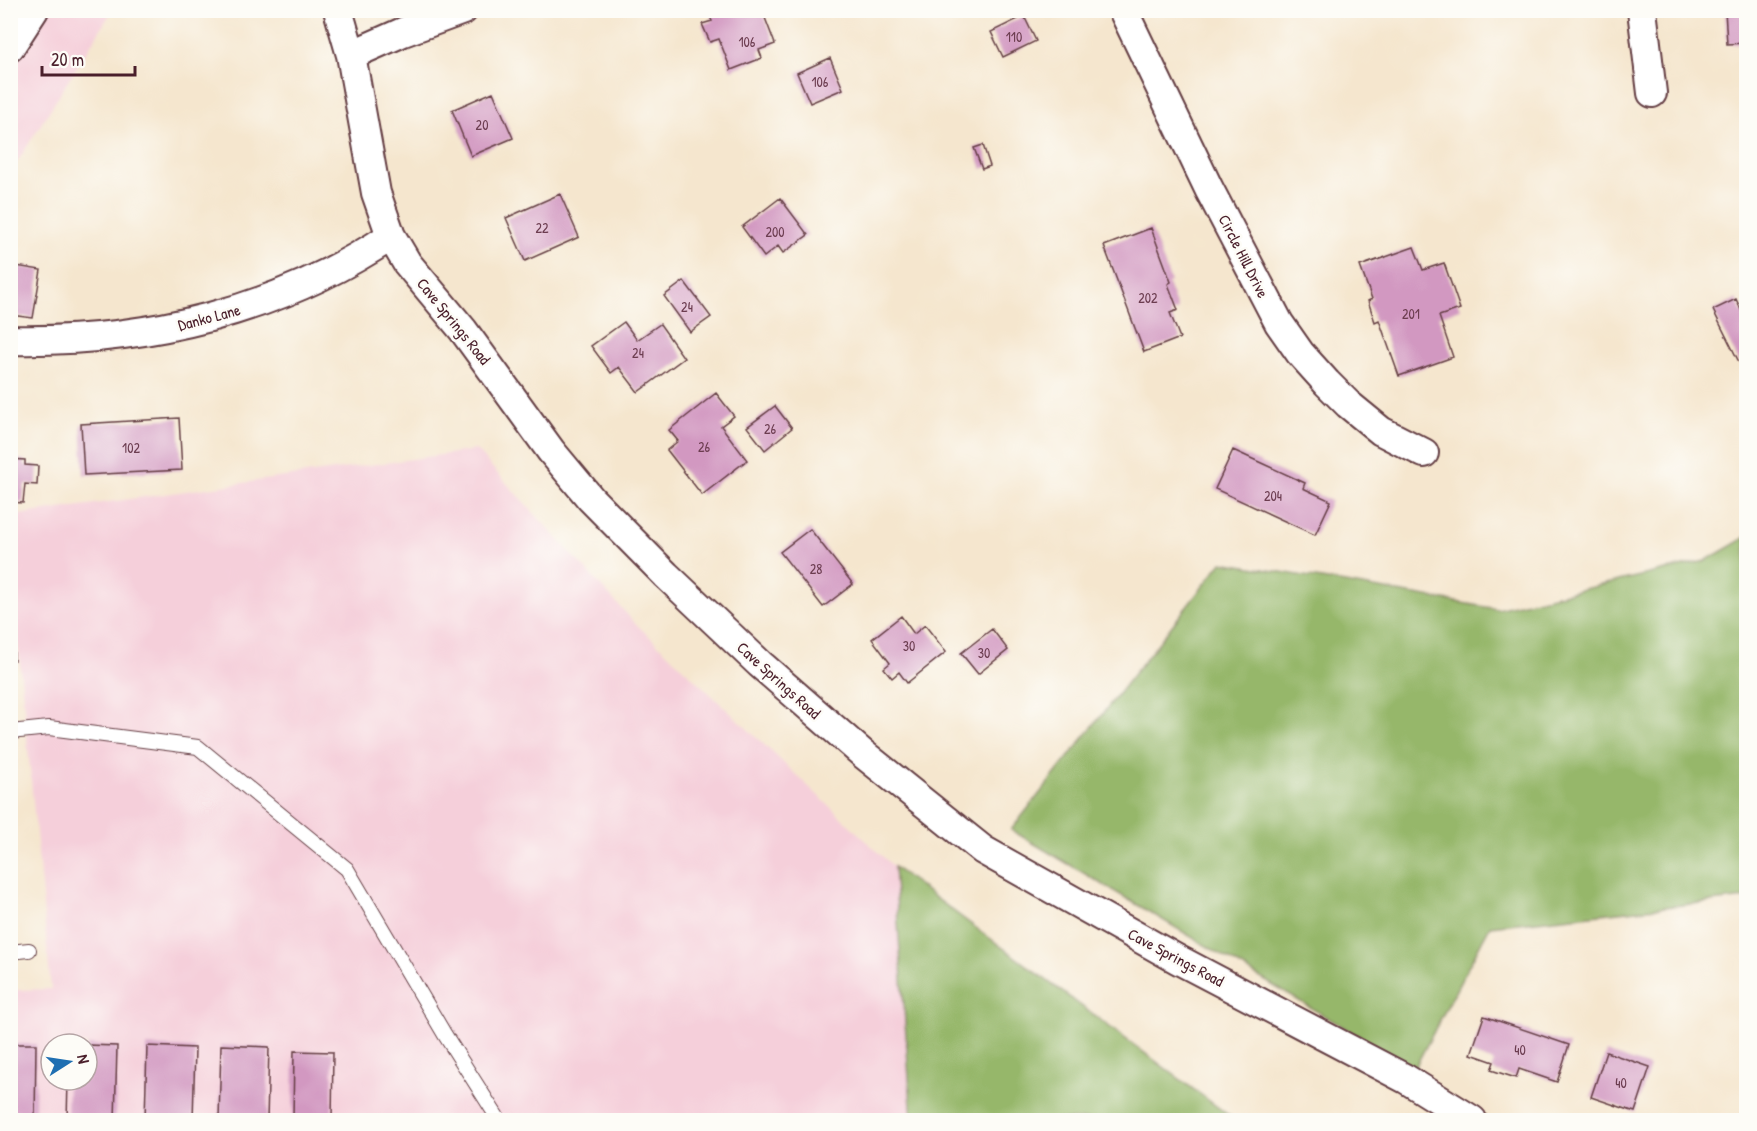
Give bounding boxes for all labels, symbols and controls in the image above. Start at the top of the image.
house number: 110 [1006,27,1022,46]
house number: 106 [739,32,756,51]
scale bar [42,39,135,77]
text: 20 m [51,47,84,72]
house number: 106 [812,72,829,91]
house number: 20 [476,115,488,134]
street label: Circle Hill Drive [1214,211,1275,302]
house number: 22 [535,218,549,237]
house number: 200 [765,222,785,241]
street label: Cave Springs Road [412,273,496,369]
house number: 202 [1138,288,1158,307]
house number: 24 [681,297,693,316]
street label: Danko Lane [175,298,243,336]
house number: 201 [1402,304,1420,323]
house number: 24 [632,343,644,362]
house number: 26 [764,419,776,438]
house number: 26 [698,437,710,456]
house number: 102 [122,438,140,457]
house number: 204 [1264,486,1282,505]
house number: 28 [810,559,822,578]
street label: Cave Springs Road [732,636,826,724]
house number: 30 [903,636,915,655]
house number: 30 [978,643,990,662]
street label: Cave Springs Road [1124,922,1228,992]
north arrow [39,1032,99,1092]
house number: 40 [1514,1040,1526,1059]
text: N [72,1052,95,1066]
house number: 40 [1615,1073,1627,1092]

